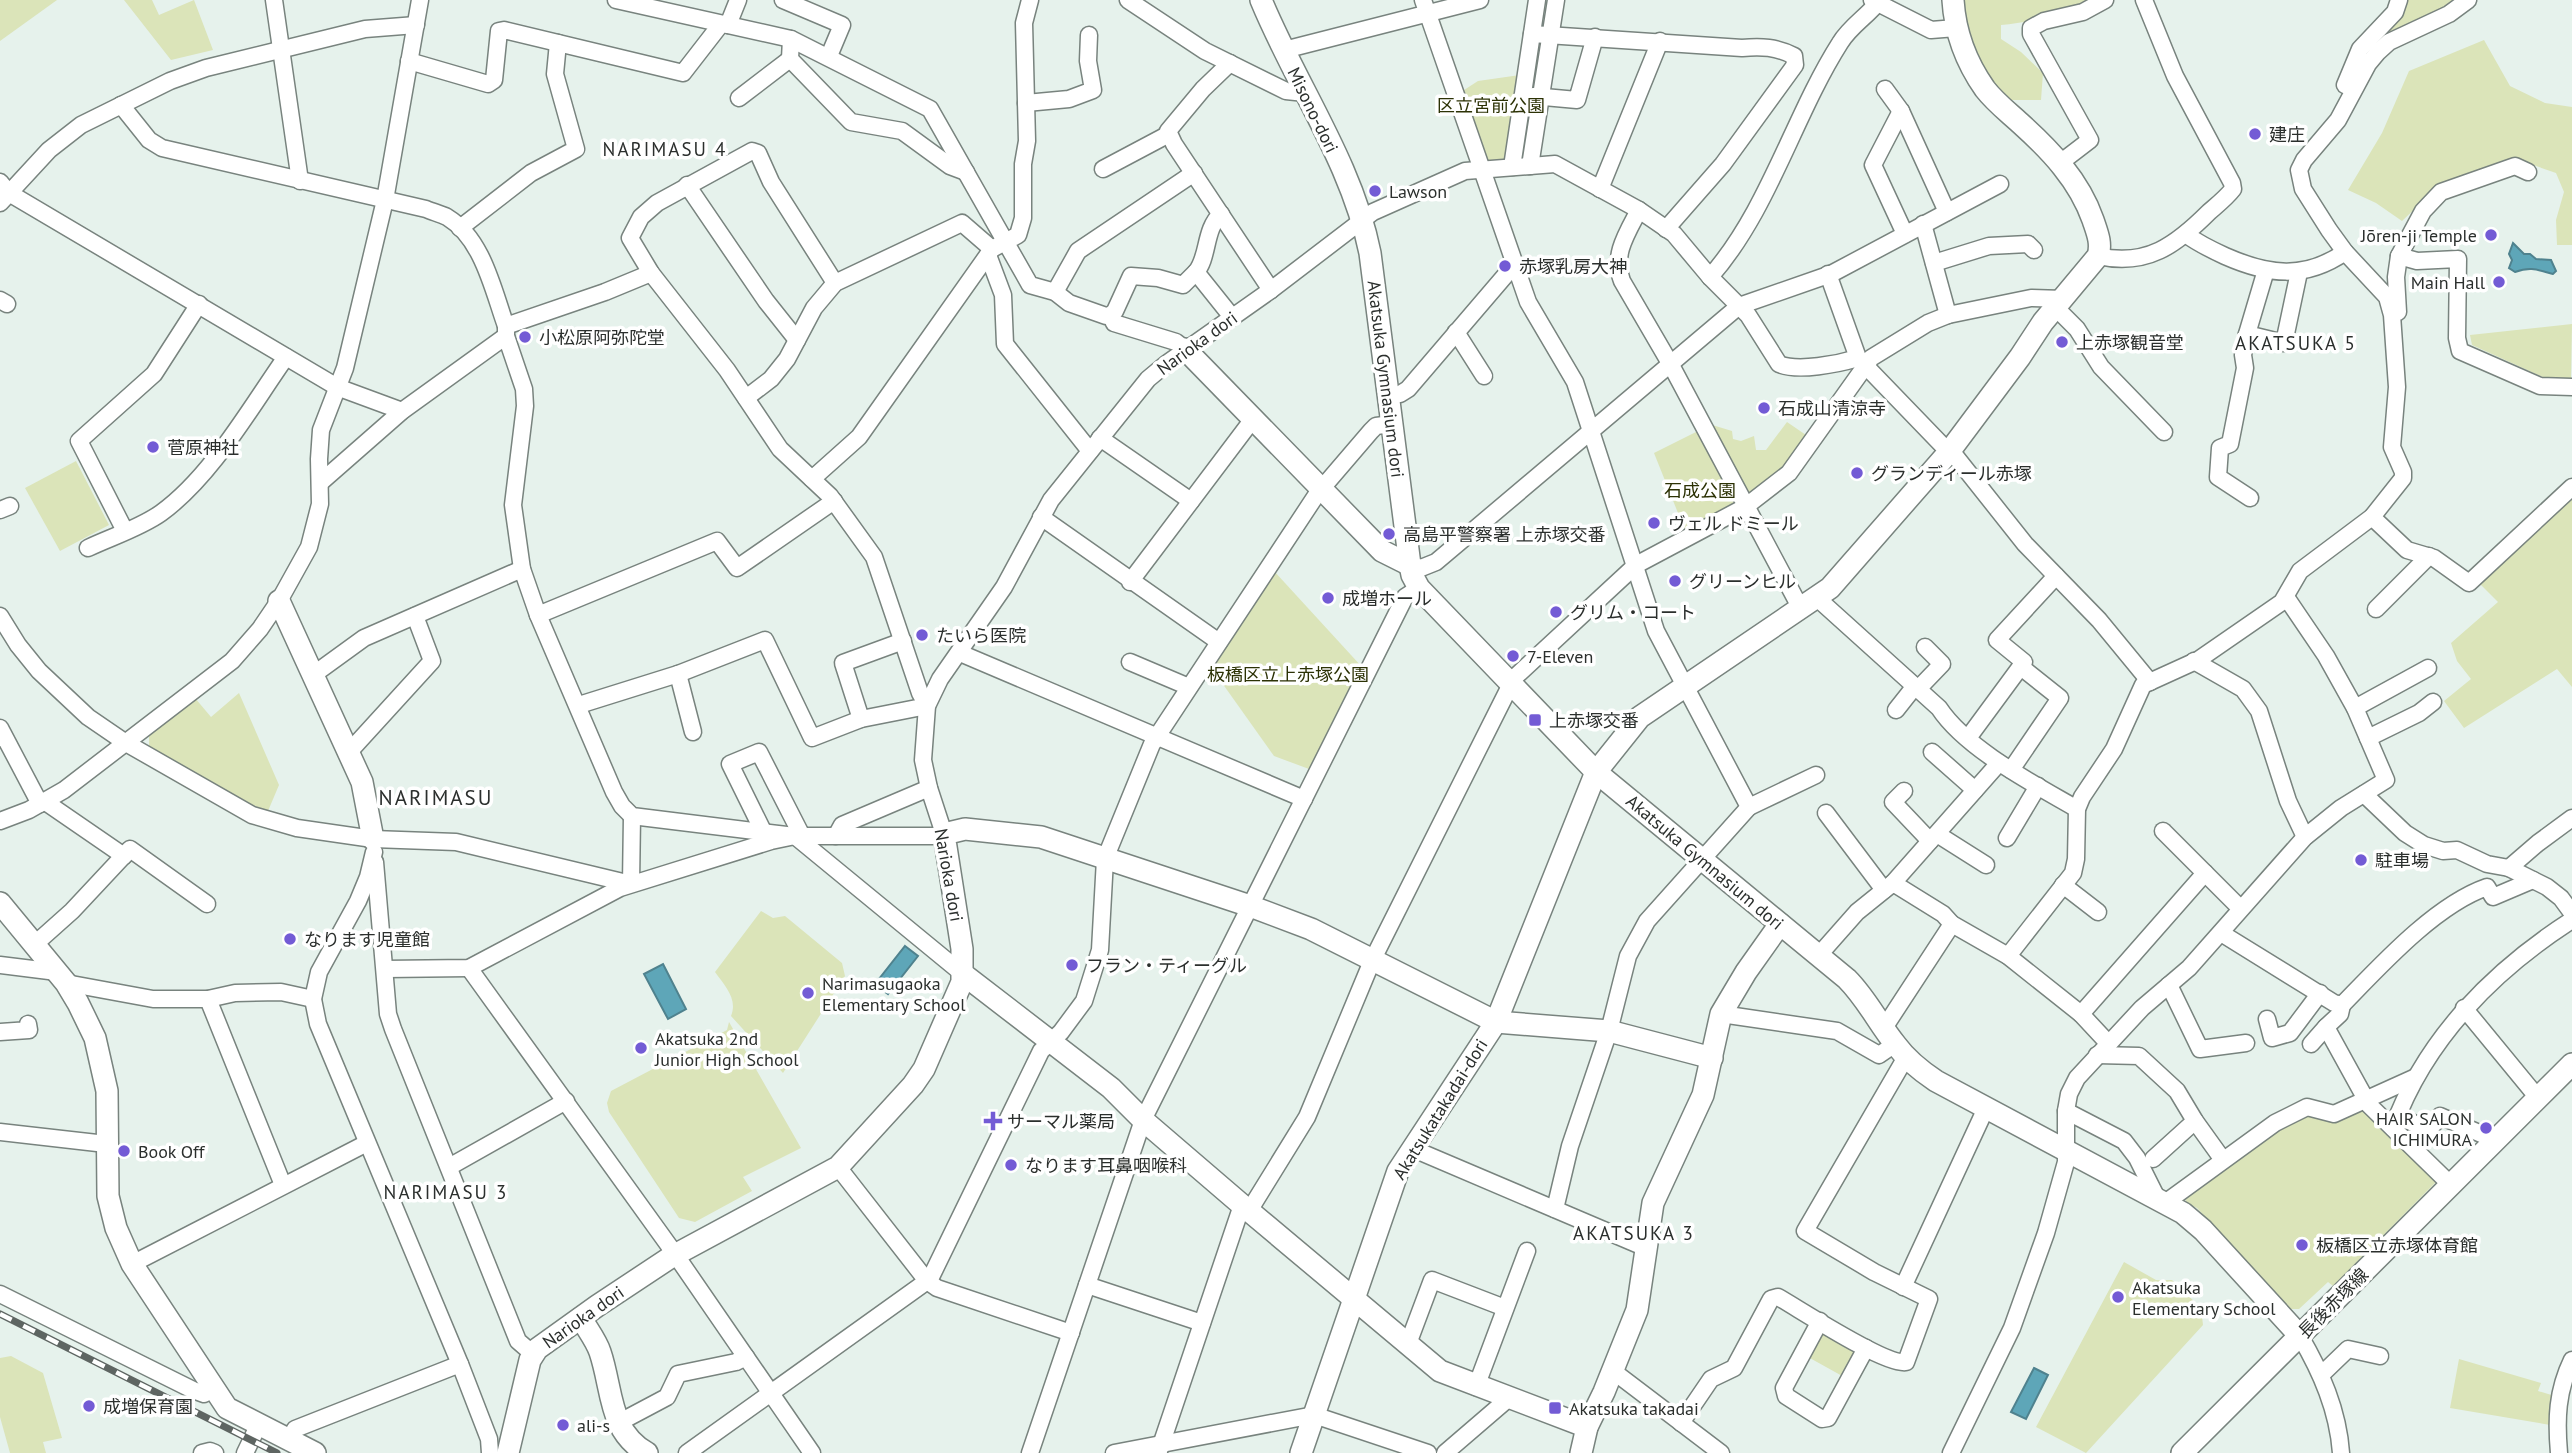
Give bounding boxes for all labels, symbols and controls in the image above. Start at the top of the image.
street label: Misono-dori [1282,63,1344,157]
park label: 区立宮前公園 [1437,94,1545,117]
place label: 建庄 [2269,123,2305,146]
marker: 建庄 [2247,126,2263,142]
district label: NARIMASU 4 [603,137,727,161]
place label: Lawson [1389,180,1447,203]
marker: Lawson [1367,183,1383,199]
place label: Jōren-ji Temple [2360,224,2477,247]
marker: Jōren-ji Temple [2483,227,2499,243]
place label: 赤塚乳房大神 [1519,255,1627,278]
marker: 赤塚乳房大神 [1497,258,1513,274]
place label: Main Hall [2411,271,2486,294]
marker: Main Hall [2491,274,2507,290]
street label: Akatsuka Gymnasium dori [1362,279,1410,479]
street label: Narioka dori [1152,306,1242,380]
place label: 小松原阿弥陀堂 [539,326,665,349]
marker: 小松原阿弥陀堂 [517,329,533,345]
place label: 上赤塚観音堂 [2076,331,2184,354]
district label: AKATSUKA 5 [2235,331,2357,355]
marker: 上赤塚観音堂 [2054,334,2070,350]
place label: 石成山清涼寺 [1778,397,1886,420]
marker: 石成山清涼寺 [1756,400,1772,416]
place label: 菅原神社 [167,436,239,459]
marker: 菅原神社 [145,439,161,455]
place label: グランディール赤塚 [1871,462,2032,485]
marker: グランディール赤塚 [1849,465,1865,481]
park label: 石成公園 [1664,479,1736,502]
place label: ヴェル ドミール [1668,512,1799,535]
marker: ヴェル ドミール [1646,515,1662,531]
place label: 高島平警察署 上赤塚交番 [1403,523,1606,546]
marker: 高島平警察署 上赤塚交番 [1381,526,1397,542]
place label: グリーンヒル [1689,570,1796,593]
marker: グリーンヒル [1667,573,1683,589]
place label: 成増ホール [1342,587,1432,610]
marker: 成増ホール [1320,590,1336,606]
place label: グリム・コート [1570,601,1696,624]
marker: グリム・コート [1548,604,1564,620]
place label: たいら医院 [936,624,1026,647]
marker: たいら医院 [914,627,930,643]
place label: 7-Eleven [1527,645,1593,668]
marker: 7-Eleven [1505,648,1521,664]
park label: 板橋区立上赤塚公園 [1207,663,1369,686]
place label: 上赤塚交番 [1549,709,1639,732]
marker: 上赤塚交番 [1527,712,1543,728]
district label: NARIMASU [379,784,493,811]
street label: Akatsuka Gymnasium dori [1622,789,1788,935]
street label: Narioka dori [929,827,969,923]
place label: 駐車場 [2375,849,2429,872]
marker: 駐車場 [2353,852,2369,868]
place label: なります児童館 [304,928,430,951]
marker: なります児童館 [282,931,298,947]
place label: フラン・ティーグル [1086,954,1247,977]
marker: フラン・ティーグル [1064,957,1080,973]
place label: Narimasugaoka Elementary School [822,972,966,1016]
marker: Narimasugaoka Elementary School [800,985,816,1001]
place label: Akatsuka 2nd Junior High School [654,1027,799,1071]
street label: Akatsukatakadai-dori [1387,1034,1493,1184]
marker: Akatsuka 2nd Junior High School [633,1040,649,1056]
place label: HAIR SALON ICHIMURA [2376,1107,2472,1151]
place label: サーマル薬局 [1007,1110,1115,1133]
marker: サーマル薬局 [985,1113,1001,1129]
marker: HAIR SALON ICHIMURA [2478,1120,2494,1136]
place label: Book Off [138,1140,206,1163]
marker: Book Off [116,1143,132,1159]
place label: なります耳鼻咽喉科 [1025,1154,1187,1177]
marker: なります耳鼻咽喉科 [1003,1157,1019,1173]
district label: NARIMASU 3 [384,1180,508,1204]
district label: AKATSUKA 3 [1573,1221,1695,1245]
place label: 板橋区立赤塚体育館 [2316,1234,2478,1257]
marker: 板橋区立赤塚体育館 [2294,1237,2310,1253]
street label: 長後赤塚線 [2293,1263,2373,1343]
place label: Akatsuka Elementary School [2132,1276,2276,1320]
street label: Narioka dori [538,1281,628,1353]
marker: Akatsuka Elementary School [2110,1289,2126,1305]
place label: 成増保育園 [103,1395,193,1418]
place label: Akatsuka takadai [1569,1397,1699,1420]
marker: 成増保育園 [81,1398,97,1414]
marker: Akatsuka takadai [1547,1400,1563,1416]
place label: ali-s [577,1414,610,1437]
marker: ali-s [555,1417,571,1433]

